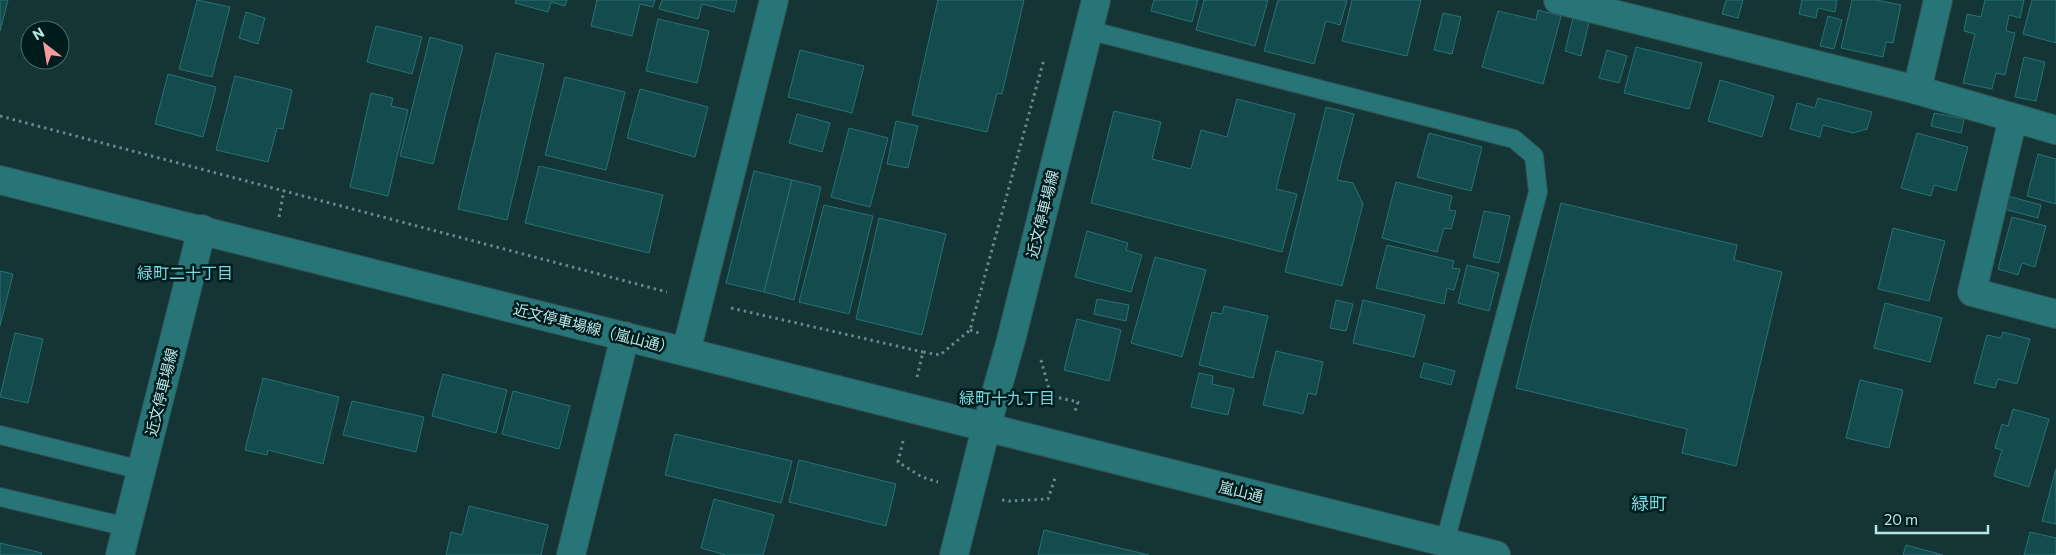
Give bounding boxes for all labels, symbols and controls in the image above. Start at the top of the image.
north arrow [20,20,70,70]
text: N [29,23,47,43]
street label: 近文停車場線 [1022,168,1062,260]
district label: 緑町二十丁目 [137,263,233,282]
street label: 近文停車場線（嵐山通） [512,299,676,357]
street label: 近文停車場線 [141,346,181,438]
district label: 緑町十九丁目 [959,388,1055,407]
street label: 嵐山通 [1217,477,1265,505]
district label: 緑町 [1631,492,1667,514]
scale bar [1876,502,1988,534]
text: 20 m [1884,510,1918,528]

